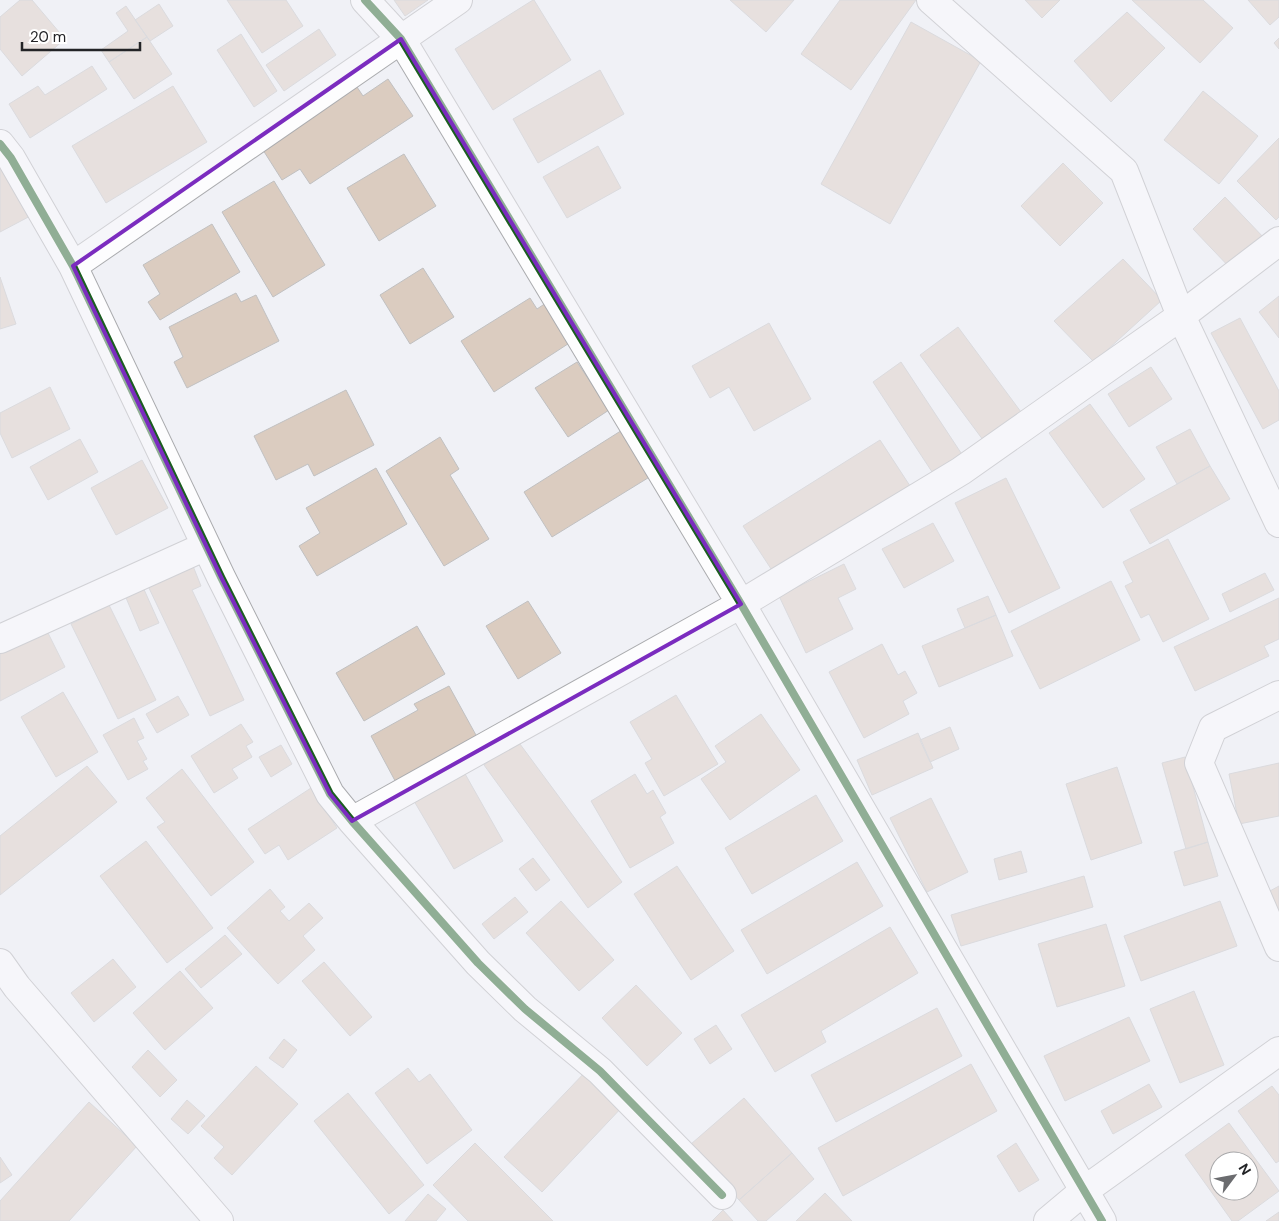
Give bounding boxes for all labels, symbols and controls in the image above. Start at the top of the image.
scale bar [22,20,140,52]
text: 20 m [30,27,66,47]
north arrow [1209,1151,1259,1201]
text: N [1235,1160,1255,1178]

